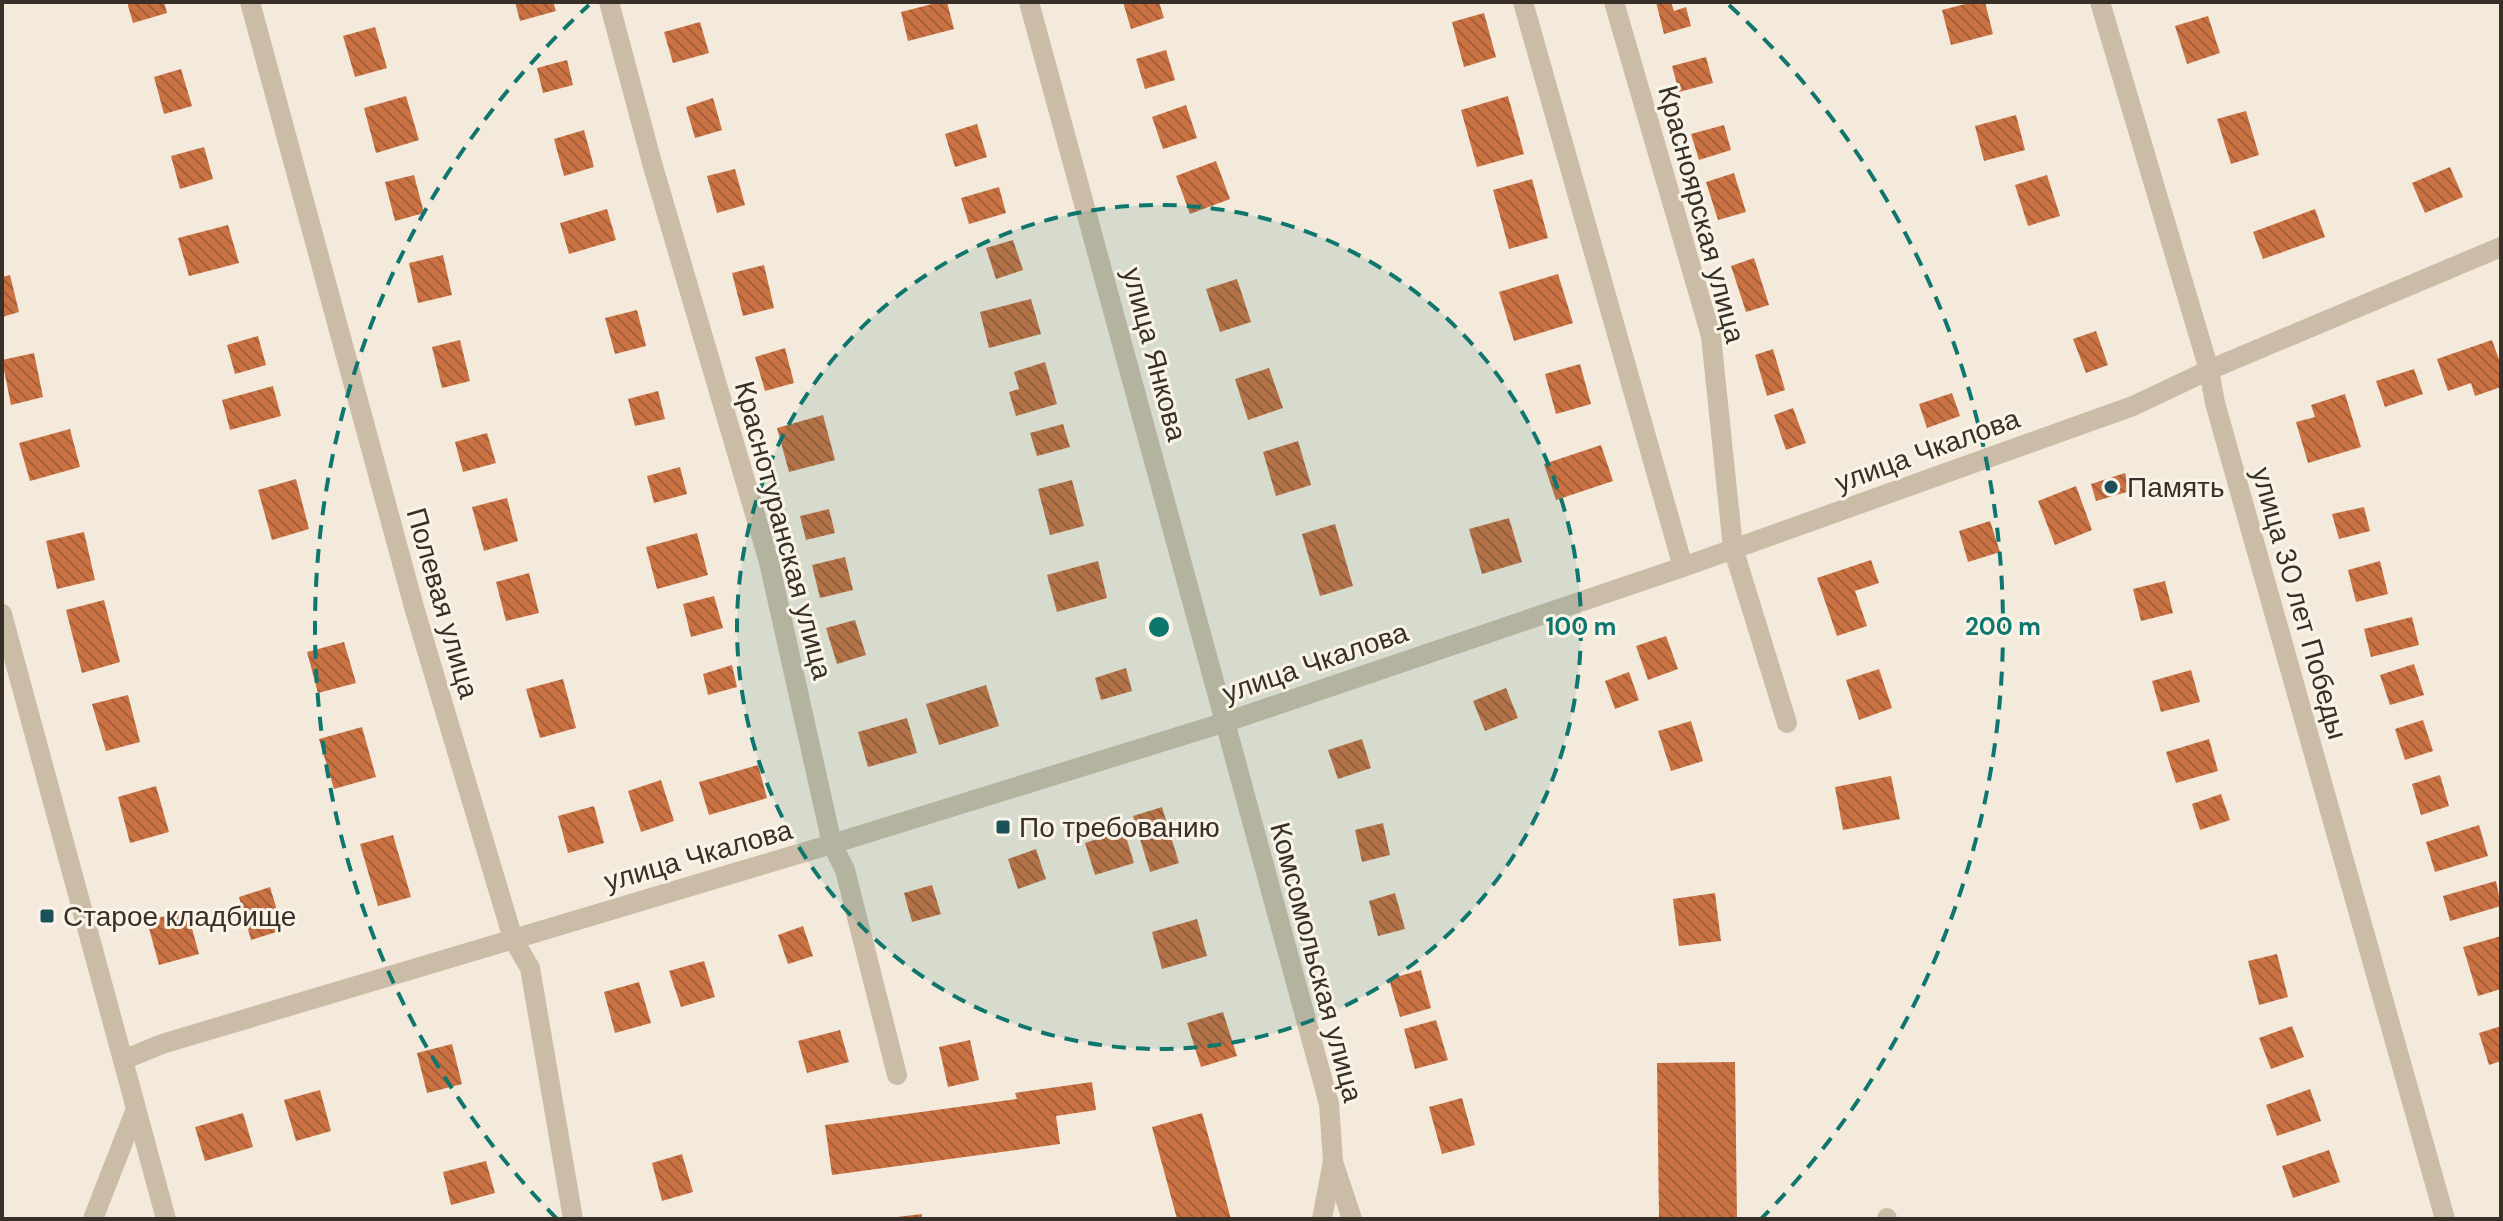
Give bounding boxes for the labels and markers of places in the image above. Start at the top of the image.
place label: Память [2127,469,2225,506]
marker: Память [2102,478,2120,496]
centre of rings [1145,613,1173,641]
place label: По требованию [1019,809,1220,846]
marker: По требованию [994,818,1012,836]
place label: Старое кладбище [63,898,296,935]
marker: Старое кладбище [38,907,56,925]

